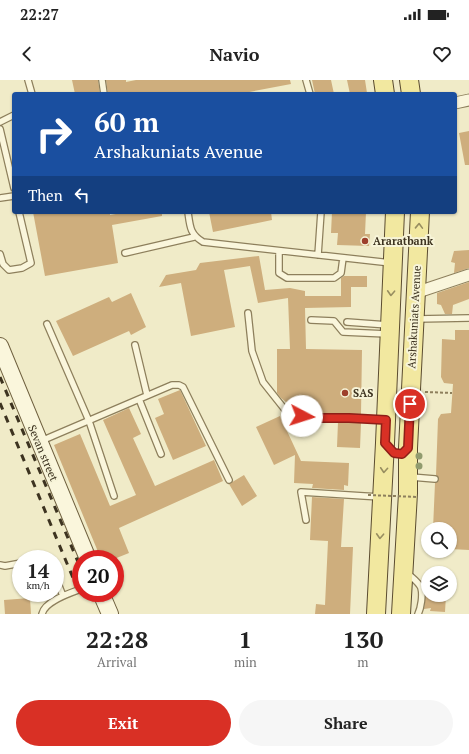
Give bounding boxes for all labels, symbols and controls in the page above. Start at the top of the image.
text: 22:27 [20,4,59,24]
text: Navio [209,42,260,66]
icon: back [16,43,38,65]
icon: heart [431,43,453,65]
text: 60 m [94,103,159,140]
icon: right [28,108,80,160]
text: Arshakuniats Avenue [94,139,263,163]
icon: left [71,184,93,206]
text: Then [28,185,63,205]
one-way arrow [415,223,423,229]
place label: Araratbank [373,234,434,248]
marker: Araratbank [360,236,370,246]
street label: Arshakuniats Avenue [404,265,424,369]
one-way arrow [387,290,396,296]
place label: SAS [353,386,373,400]
pin [393,387,427,421]
marker: SAS [340,388,350,398]
icon: arrive [399,393,421,415]
position arrow [281,395,323,437]
street label: Sevan street [25,423,61,483]
one-way arrow [379,467,388,473]
map controls [421,522,457,602]
button: search [421,522,457,558]
one-way arrow [376,533,384,539]
speed limit sign: 20 [72,550,124,602]
text: 14 [27,557,49,584]
button: layers [421,566,457,602]
text: km/h [26,579,50,592]
text: 22:28 [86,623,148,655]
text: 1 [239,623,252,655]
text: 130 [343,623,383,655]
text: Arrival [97,653,137,671]
text: min [234,653,257,671]
text: m [357,653,369,671]
button: Exit [16,700,231,746]
button: Share [239,700,453,746]

